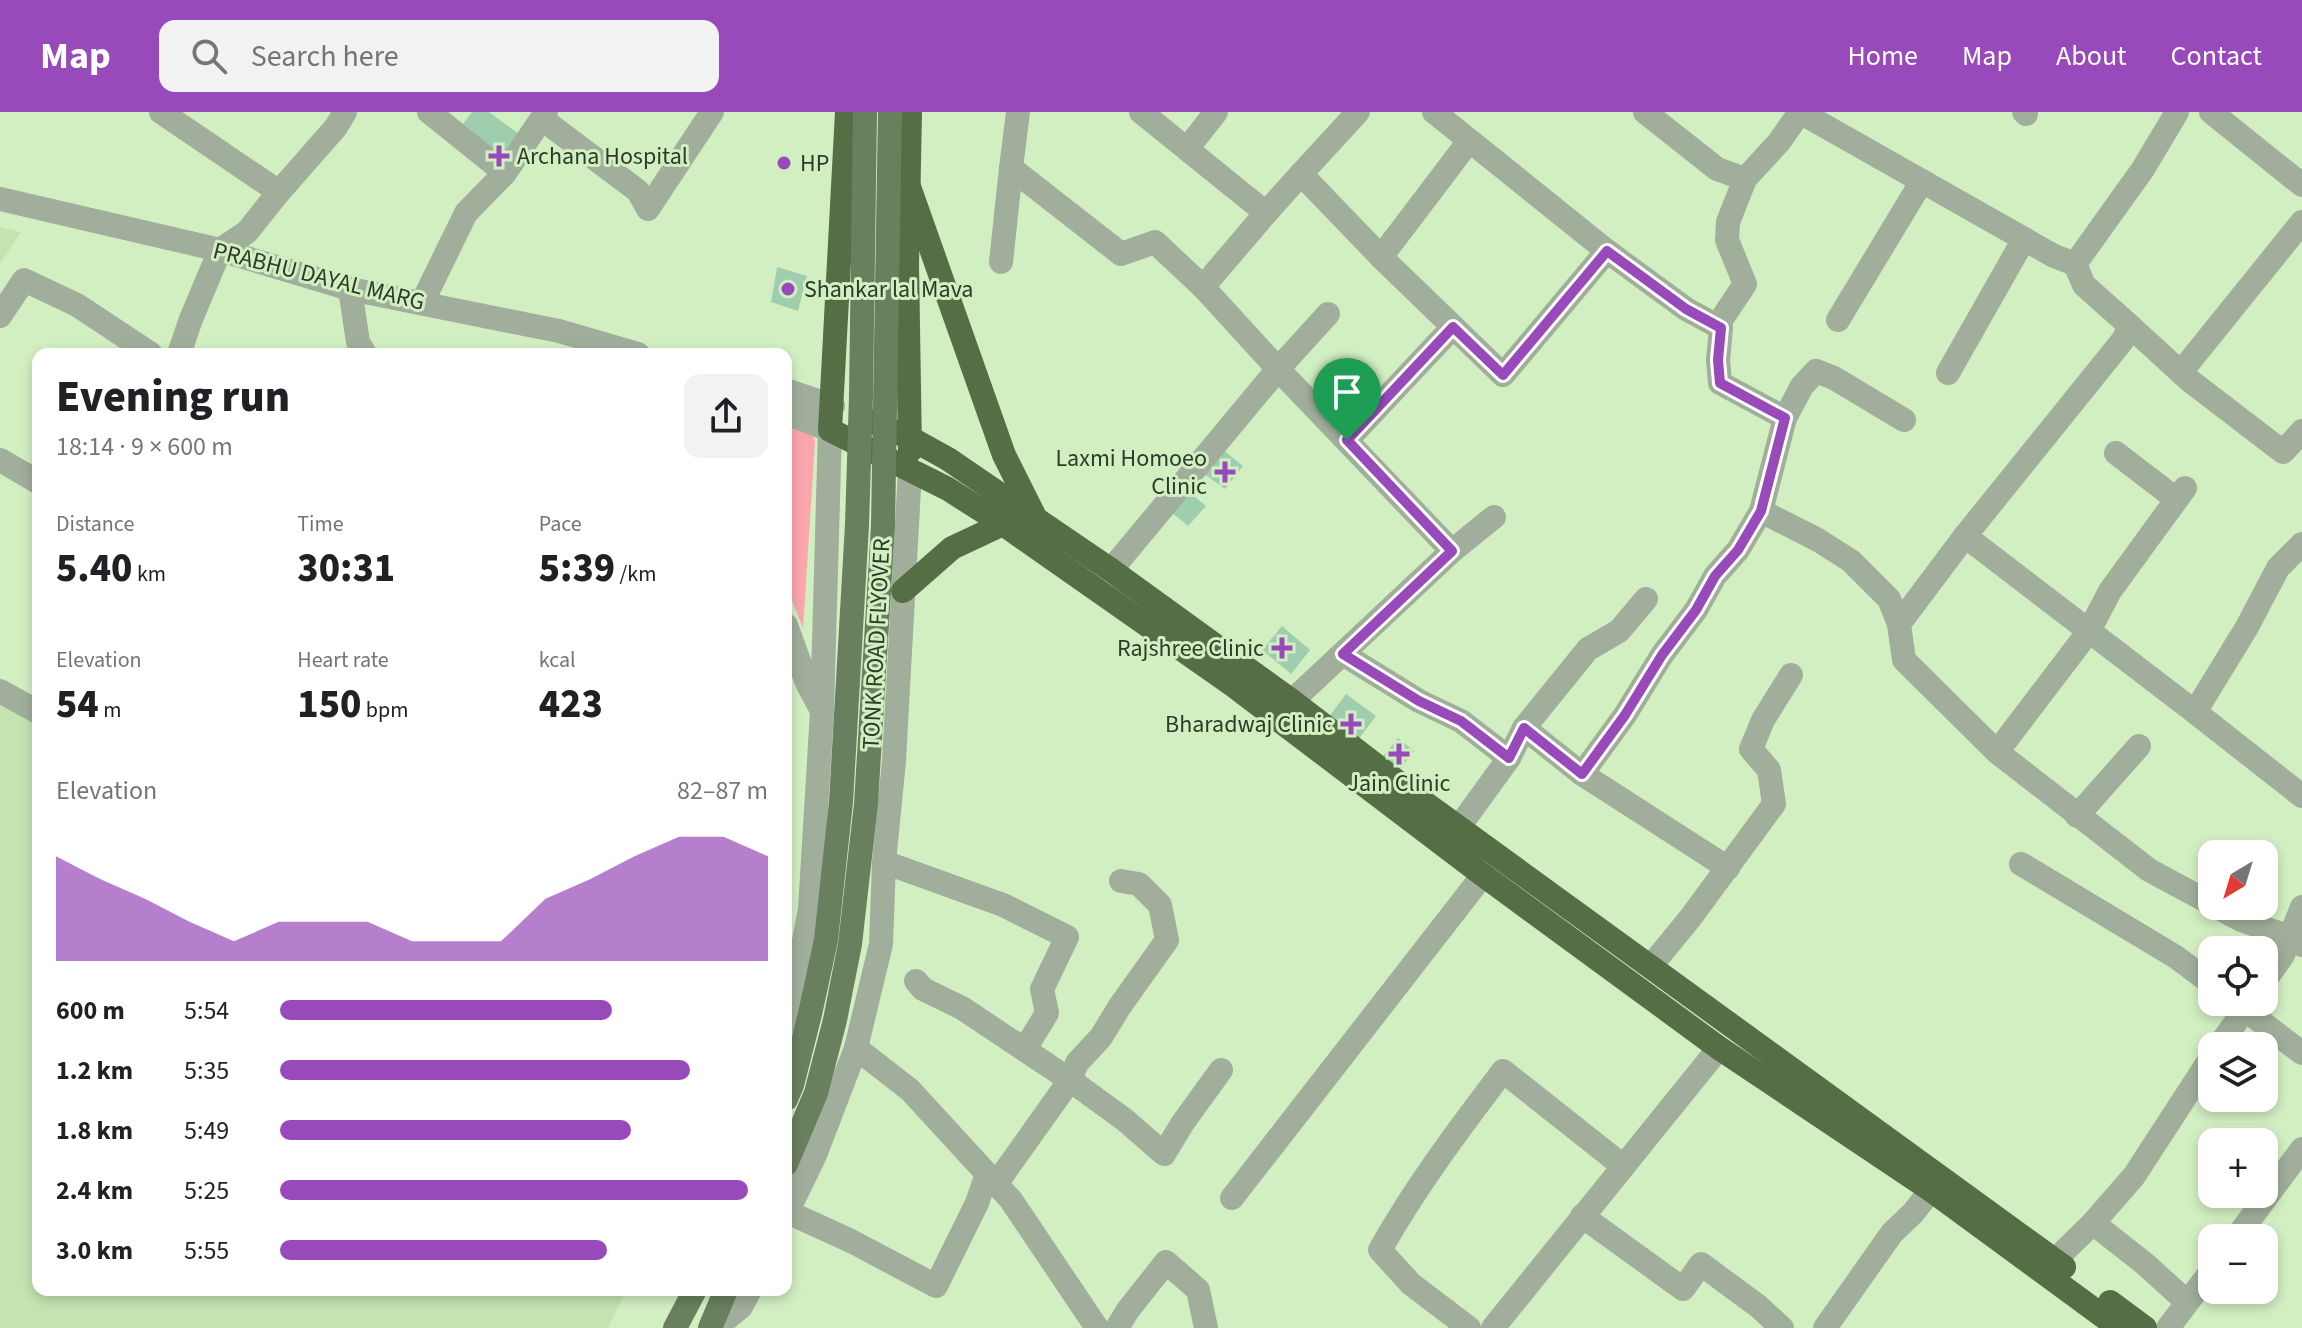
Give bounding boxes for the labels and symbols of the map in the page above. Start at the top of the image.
place label: Archana Hospital [517,139,688,174]
marker: Archana Hospital [488,145,510,167]
place label: HP [800,146,829,181]
marker: HP [775,154,793,172]
street label: PRABHU DAYAL MARG [209,233,428,320]
place label: Shankar lal Mava [804,272,973,307]
marker: Shankar lal Mava [779,280,797,298]
pin [1313,358,1381,440]
place label: Laxmi Homoeo Clinic [1055,441,1207,504]
marker: Laxmi Homoeo Clinic [1214,461,1236,483]
street label: TONK ROAD FLYOVER [853,537,900,751]
place label: Rajshree Clinic [1117,631,1264,666]
marker: Rajshree Clinic [1271,637,1293,659]
place label: Bharadwaj Clinic [1165,707,1333,742]
marker: Bharadwaj Clinic [1340,713,1362,735]
marker: Jain Clinic [1388,743,1410,765]
place label: Jain Clinic [1347,766,1451,801]
north arrow [2198,840,2278,920]

